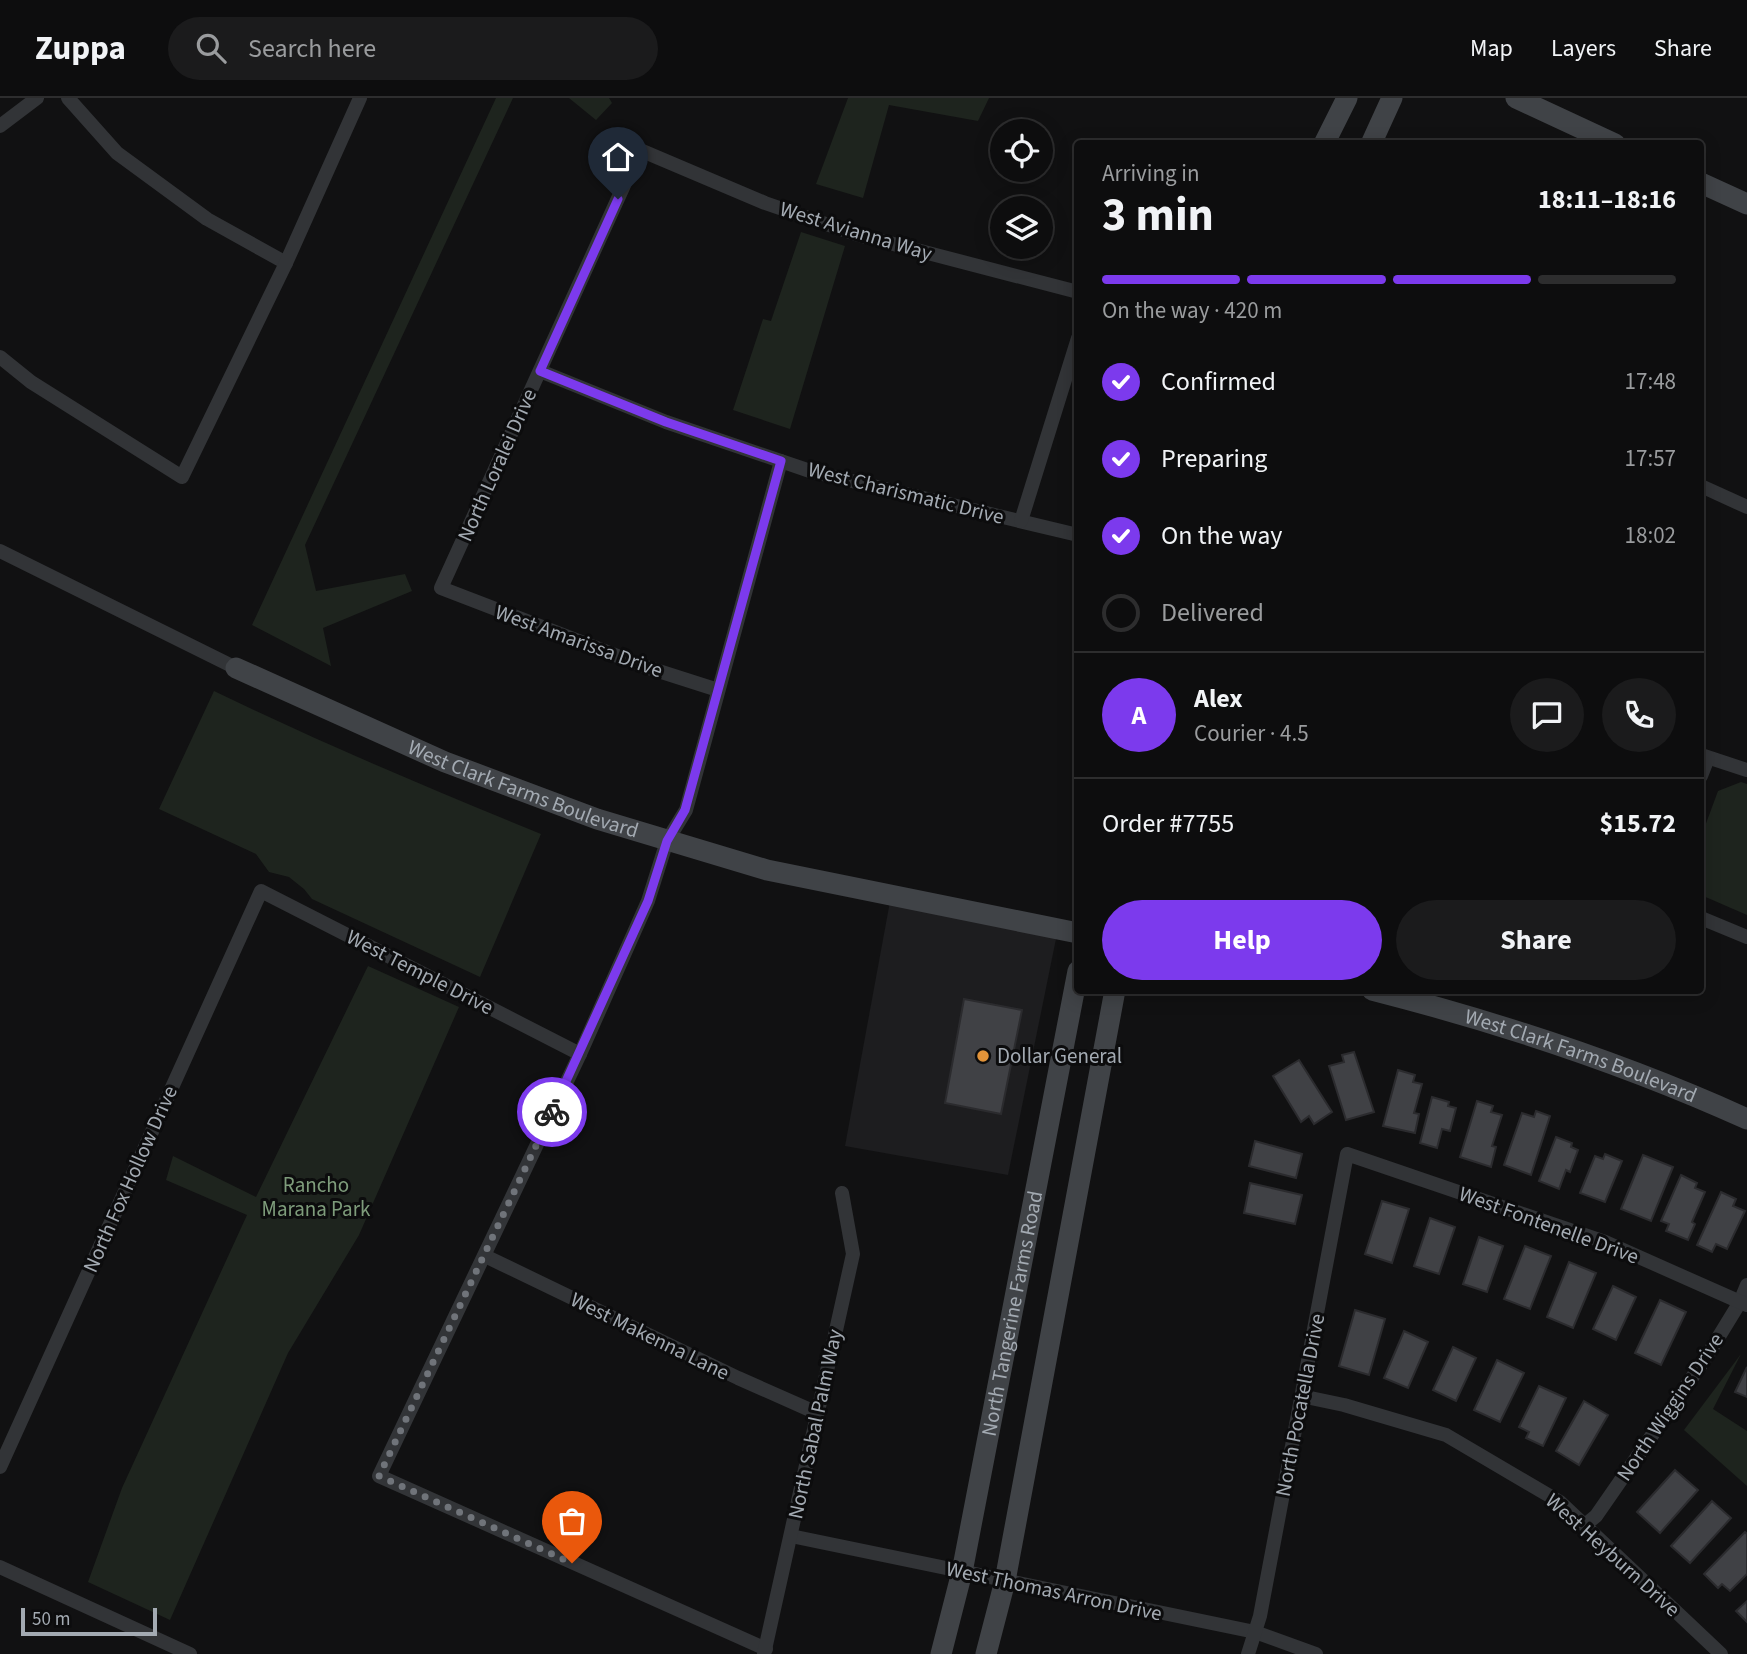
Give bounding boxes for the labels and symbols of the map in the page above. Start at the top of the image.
pin [588,127,648,199]
street label: West Avianna Way [776,194,936,268]
street label: North Loralei Drive [450,384,544,546]
street label: West Charismatic Drive [805,454,1007,532]
street label: West Amarissa Drive [491,597,667,685]
street label: West Clark Farms Boulevard [403,732,642,846]
street label: West Temple Drive [341,922,499,1022]
street label: West Clark Farms Boulevard [1461,1001,1701,1110]
place label: Dollar General [997,1041,1122,1071]
marker: Dollar General [975,1048,991,1064]
courier [517,1077,587,1147]
street label: North Fox Hollow Drive [75,1081,185,1277]
park label: Rancho Marana Park [262,1170,371,1224]
street label: West Fontenelle Drive [1455,1178,1643,1272]
street label: North Tangerine Farms Road [974,1188,1050,1439]
street label: West Makenna Lane [566,1285,734,1387]
street label: North Pocatella Drive [1268,1311,1332,1499]
street label: North Sabal Palm Way [780,1326,850,1522]
street label: North Wiggins Drive [1609,1327,1731,1487]
street label: West Heyburn Drive [1539,1486,1687,1624]
pin [542,1491,602,1563]
street label: West Thomas Arron Drive [943,1553,1165,1629]
scale bar [21,1605,158,1637]

